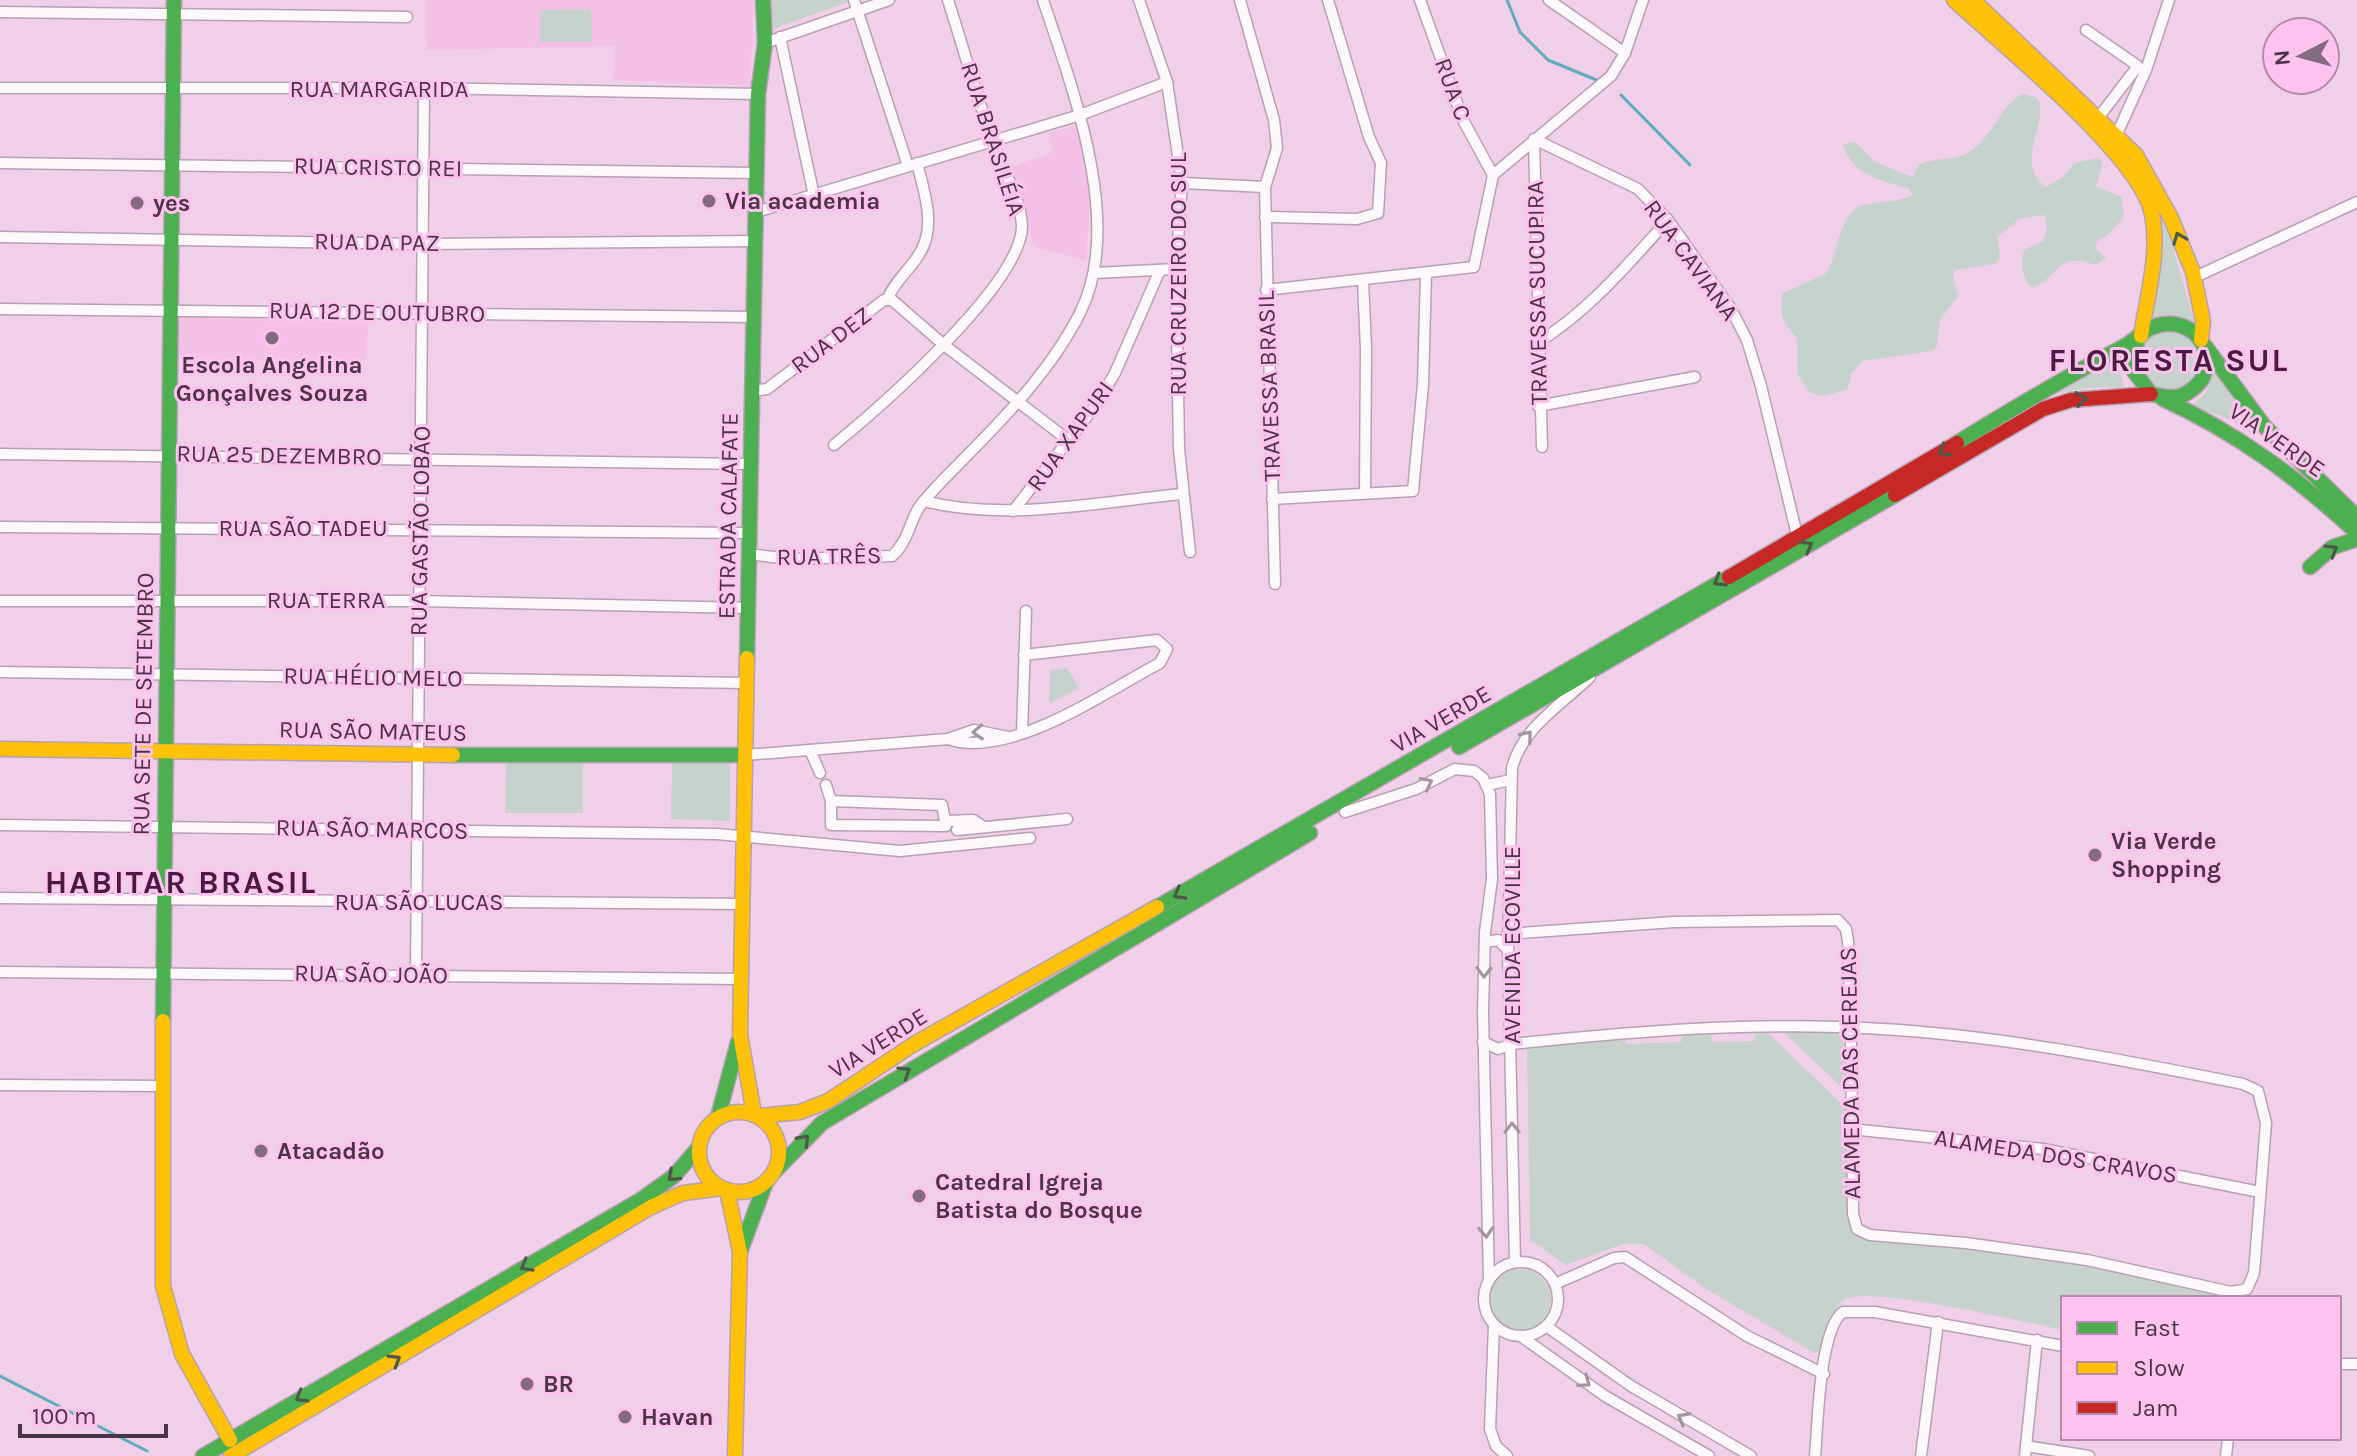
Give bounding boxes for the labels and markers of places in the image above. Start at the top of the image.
place label: Via academia [725,187,880,215]
place label: yes [153,189,190,217]
marker: Via academia [700,192,718,210]
marker: yes [128,194,146,212]
marker: Escola Angelina Gonçalves Souza [263,329,281,347]
place label: Escola Angelina Gonçalves Souza [176,351,368,407]
place label: Via Verde Shopping [2111,827,2221,883]
marker: Via Verde Shopping [2086,846,2104,864]
place label: Atacadão [277,1137,385,1165]
marker: Atacadão [252,1142,270,1160]
place label: Catedral Igreja Batista do Bosque [935,1168,1143,1224]
marker: Catedral Igreja Batista do Bosque [910,1187,928,1205]
place label: BR [543,1370,574,1398]
marker: BR [518,1375,536,1393]
place label: Havan [641,1403,713,1431]
marker: Havan [616,1408,634,1426]

